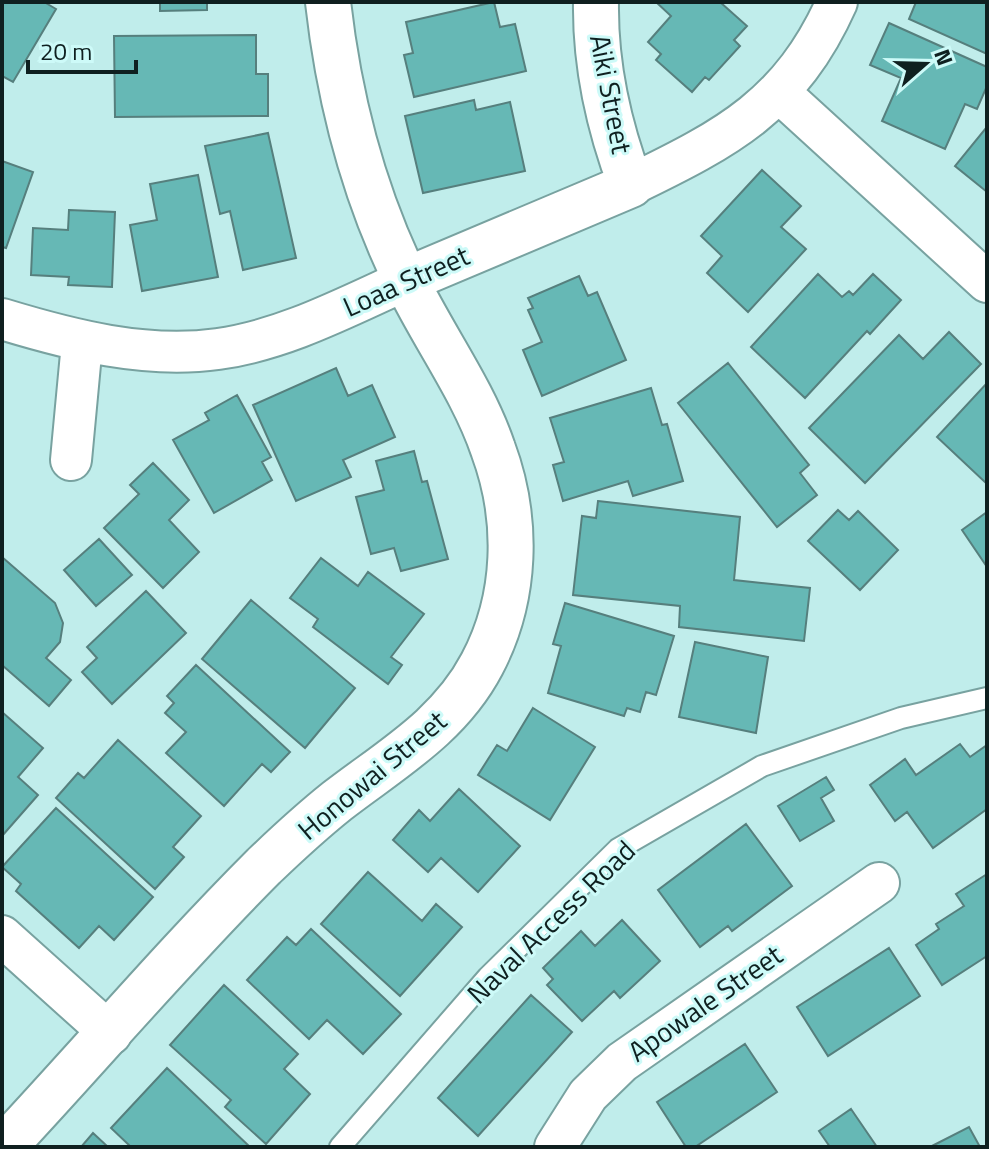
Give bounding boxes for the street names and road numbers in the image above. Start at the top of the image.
street label: Aiki Street [579,31,644,157]
street label: Loaa Street [336,233,476,328]
street label: Honowai Street [288,699,456,850]
street label: Naval Access Road [456,830,645,1014]
street label: Apowale Street [619,933,791,1072]

